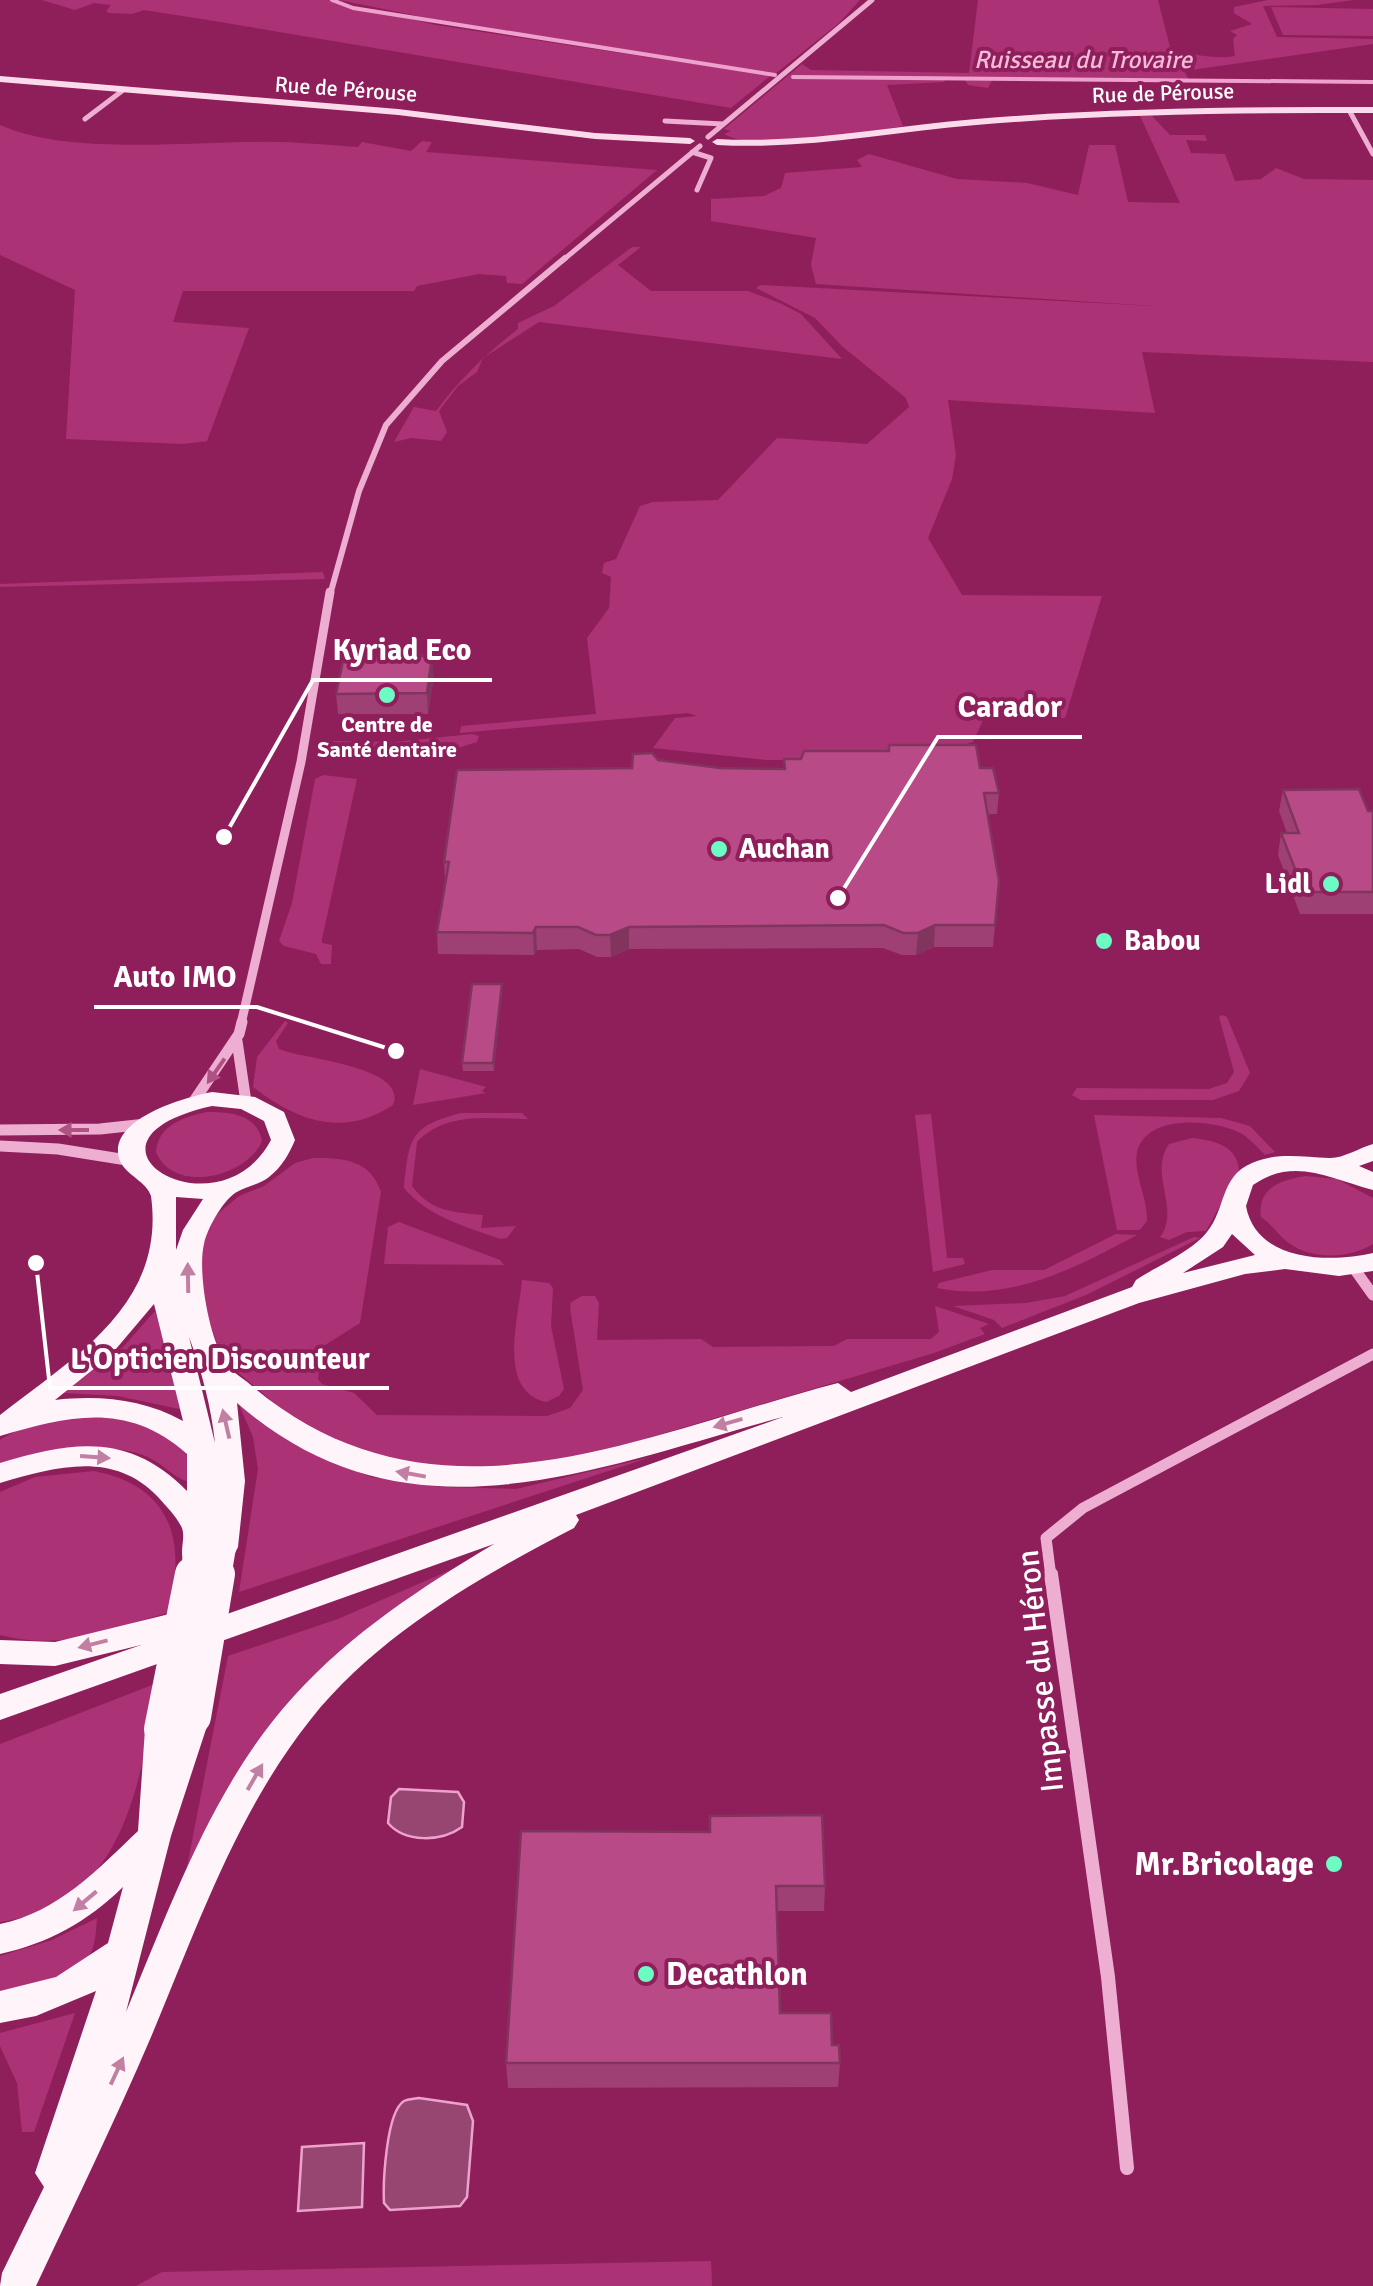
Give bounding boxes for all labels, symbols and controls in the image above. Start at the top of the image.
water label: Ruisseau du Trovaire [974,44,1194,75]
street label: Rue de Pérouse [274,71,418,107]
street label: Rue de Pérouse [1091,77,1235,109]
callout: Kyriad Eco [313,620,492,680]
text: Kyriad Eco [333,632,471,669]
callout: Carador [938,677,1082,737]
marker: Centre de Santé dentaire [376,684,398,706]
text: Carador [958,689,1062,726]
place label: Centre de Santé dentaire [317,711,457,763]
place label: Auchan [739,832,830,866]
marker: Auchan [708,838,730,860]
place label: Lidl [1265,867,1311,901]
marker: Lidl [1320,873,1342,895]
place label: Babou [1124,924,1201,958]
marker: Babou [1093,930,1115,952]
callout: Auto IMO [94,947,257,1007]
text: Auto IMO [114,959,236,996]
one-way arrow [207,1058,226,1084]
one-way arrow [57,1122,89,1138]
one-way arrow [180,1262,196,1293]
callout: L'Opticien Discounteur [50,1328,389,1388]
text: L'Opticien Discounteur [70,1341,370,1378]
one-way arrow [218,1408,233,1439]
one-way arrow [712,1415,743,1431]
one-way arrow [80,1449,112,1465]
one-way arrow [395,1466,426,1481]
street label: Impasse du Héron [1008,1548,1072,1794]
one-way arrow [77,1637,108,1653]
one-way arrow [246,1763,264,1791]
place label: Mr.Bricolage [1134,1845,1314,1884]
marker: Mr.Bricolage [1323,1853,1345,1875]
one-way arrow [73,1889,98,1911]
place label: Decathlon [666,1955,808,1994]
marker: Decathlon [635,1963,657,1985]
one-way arrow [109,2056,126,2085]

